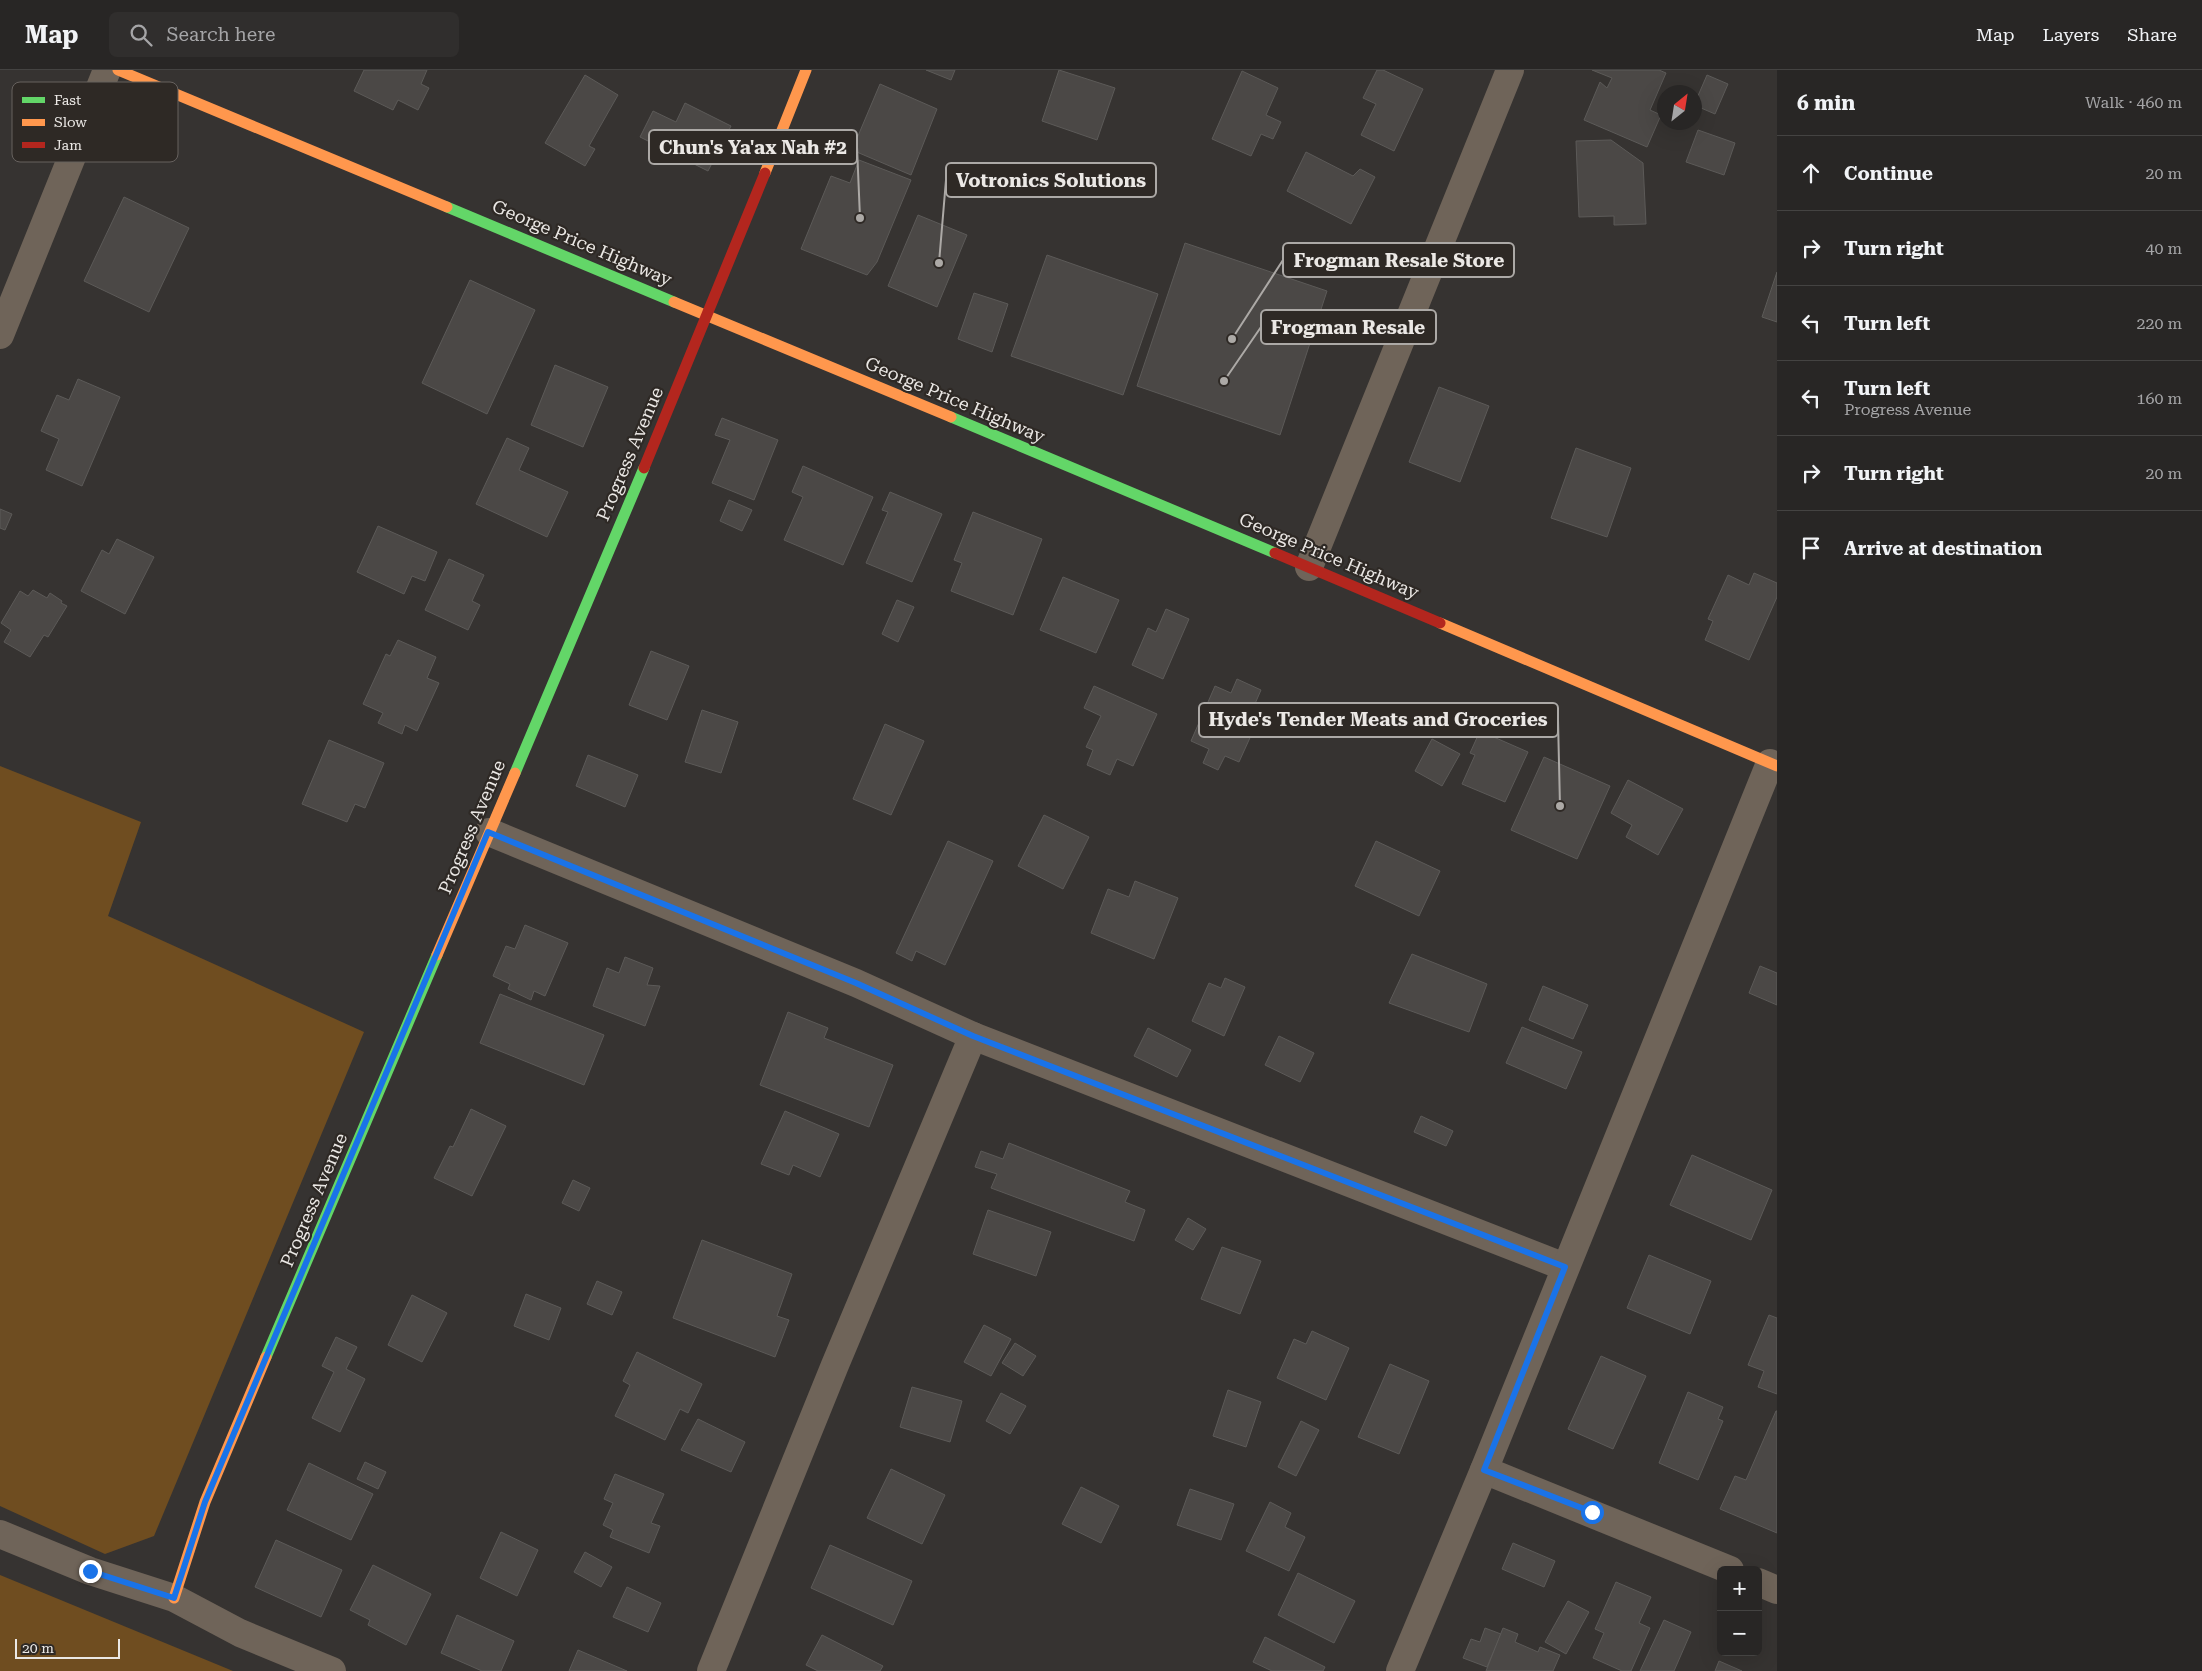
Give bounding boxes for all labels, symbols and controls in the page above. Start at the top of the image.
search box [109,12,459,57]
text: Map [25,21,79,49]
icon: search [127,21,155,49]
text: Search here [167,23,275,46]
text: Map [1976,24,2015,45]
text: Layers [2043,24,2099,45]
text: Share [2127,24,2177,45]
legend [12,82,178,162]
north arrow [1657,85,1702,130]
text: 6 min [1797,91,1855,115]
text: Fast [54,92,81,108]
text: Walk · 460 m [2085,93,2182,112]
text: Slow [54,114,87,130]
callout: Chun's Ya'ax Nah #2 [649,130,857,164]
text: Chun's Ya'ax Nah #2 [659,136,847,159]
text: Jam [54,137,82,153]
icon: ahead [1797,159,1825,187]
text: Continue [1844,162,1933,185]
callout: Votronics Solutions [946,163,1156,197]
text: 20 m [2145,164,2182,183]
text: Votronics Solutions [956,169,1146,192]
street label: George Price Highway [489,195,675,290]
icon: right [1797,234,1825,262]
text: Turn right [1844,237,1944,260]
text: 40 m [2145,239,2182,258]
callout: Frogman Resale Store [1283,243,1514,277]
text: Frogman Resale Store [1294,249,1504,272]
icon: left [1797,309,1825,337]
callout: Frogman Resale [1261,310,1436,344]
text: Turn left [1844,312,1930,335]
text: 220 m [2136,314,2182,333]
text: Frogman Resale [1271,316,1425,339]
street label: George Price Highway [862,352,1048,447]
text: Turn left [1844,377,1930,400]
street label: Progress Avenue [592,384,667,524]
icon: left [1797,384,1825,412]
text: 160 m [2136,389,2182,408]
text: Progress Avenue [1844,400,1971,419]
icon: right [1797,459,1825,487]
text: Turn right [1844,462,1944,485]
text: 20 m [2145,464,2182,483]
street label: George Price Highway [1236,508,1422,603]
icon: arrive [1797,534,1825,562]
text: Arrive at destination [1844,537,2042,560]
callout: Hyde's Tender Meats and Groceries [1199,703,1558,737]
text: Hyde's Tender Meats and Groceries [1208,708,1548,731]
street label: Progress Avenue [434,757,509,897]
street label: Progress Avenue [276,1130,351,1270]
route start [1581,1501,1604,1524]
route end [79,1560,102,1583]
map controls [1717,1566,1762,1656]
button: + [1717,1566,1762,1611]
button: − [1717,1611,1762,1656]
scale bar [15,1636,120,1659]
text: 20 m [22,1640,54,1656]

